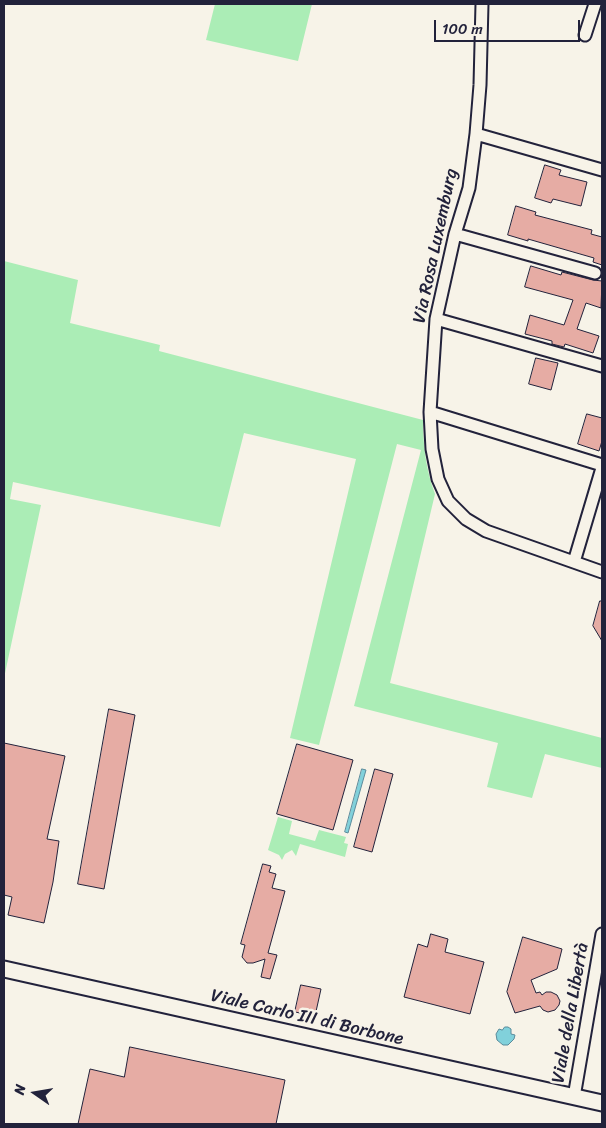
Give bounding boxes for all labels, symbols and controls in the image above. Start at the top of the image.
scale bar [436,10,582,42]
text: 100 m [442,16,483,42]
street label: Via Rosa Luxemburg [409,167,463,325]
street label: Viale della Libertà [548,941,594,1085]
street label: Viale Carlo III di Borbone [209,985,405,1051]
north arrow [10,1068,60,1118]
text: N [7,1082,33,1097]

